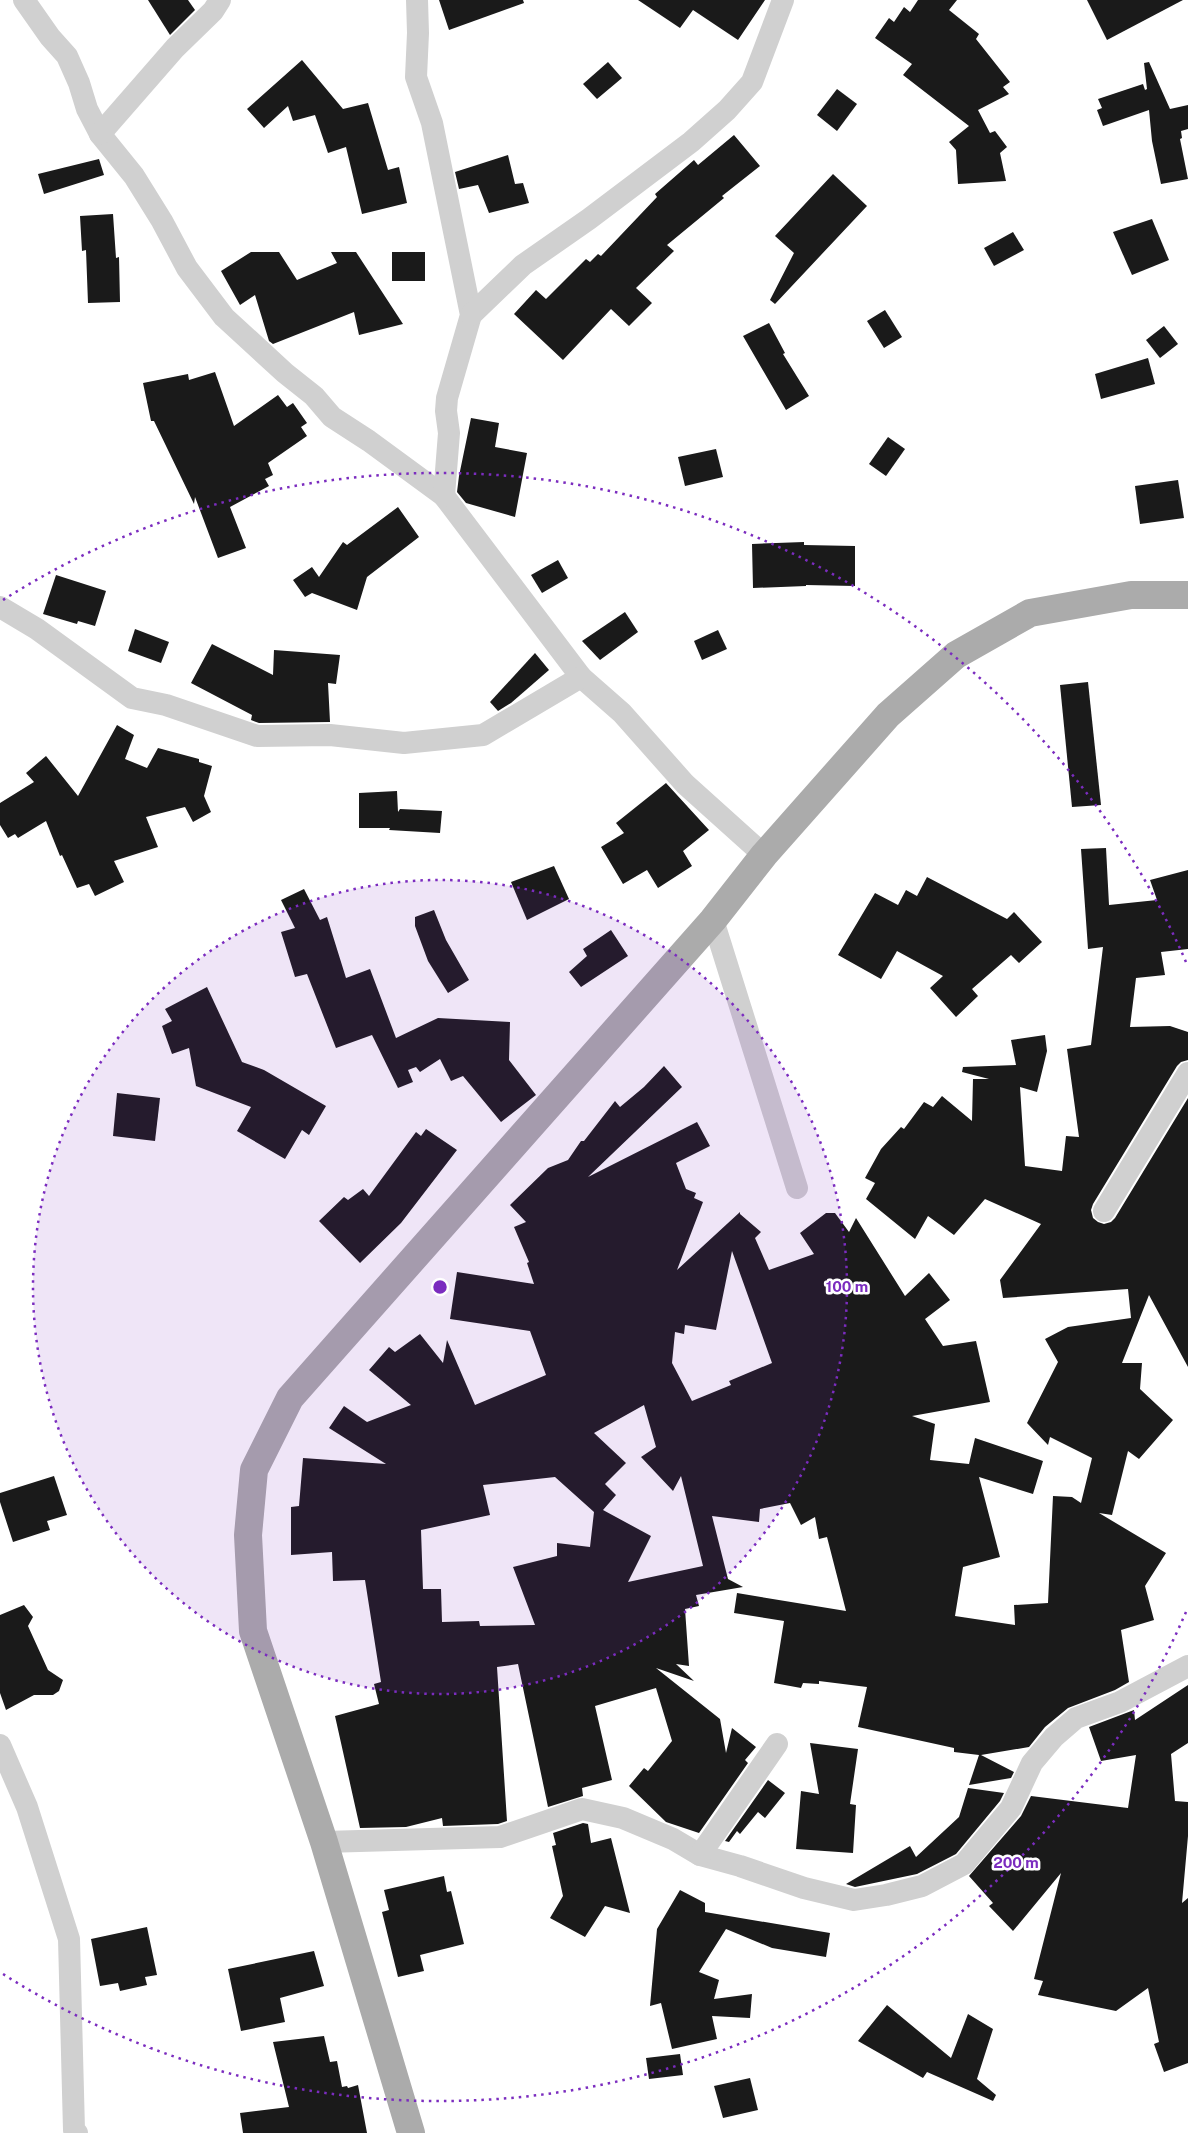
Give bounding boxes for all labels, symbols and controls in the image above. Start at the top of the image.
centre of rings [431,1278,449,1296]
text: 100 m [826,1278,868,1295]
text: 200 m [993,1854,1039,1871]

